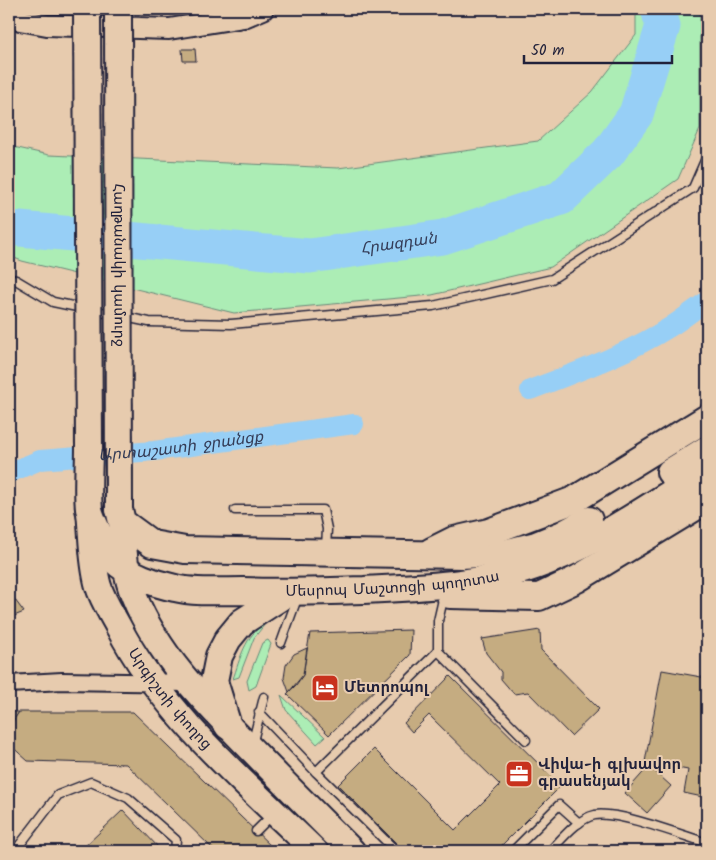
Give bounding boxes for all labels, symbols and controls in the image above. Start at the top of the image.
scale bar [524,32,671,64]
text: 50 m [531,39,565,63]
street label: Հաղթանակի կամուրջ [106,183,131,347]
water label: Հրազդան [359,225,440,261]
water label: Արտաշատի ջրանցք [97,424,266,468]
street label: Մեսրոպ Մաշտոցի պողոտա [285,565,502,604]
street label: Արգիշտի փողոց [121,644,217,756]
hotel icon: Մետրոպոլ [310,673,340,703]
place label: Մետրոպոլ [344,676,430,700]
place label: Վիվա-ի գլխավոր գրասենյակ [538,753,681,794]
office icon: Վիվա-ի գլխավոր գրասենյակ [504,759,534,789]

